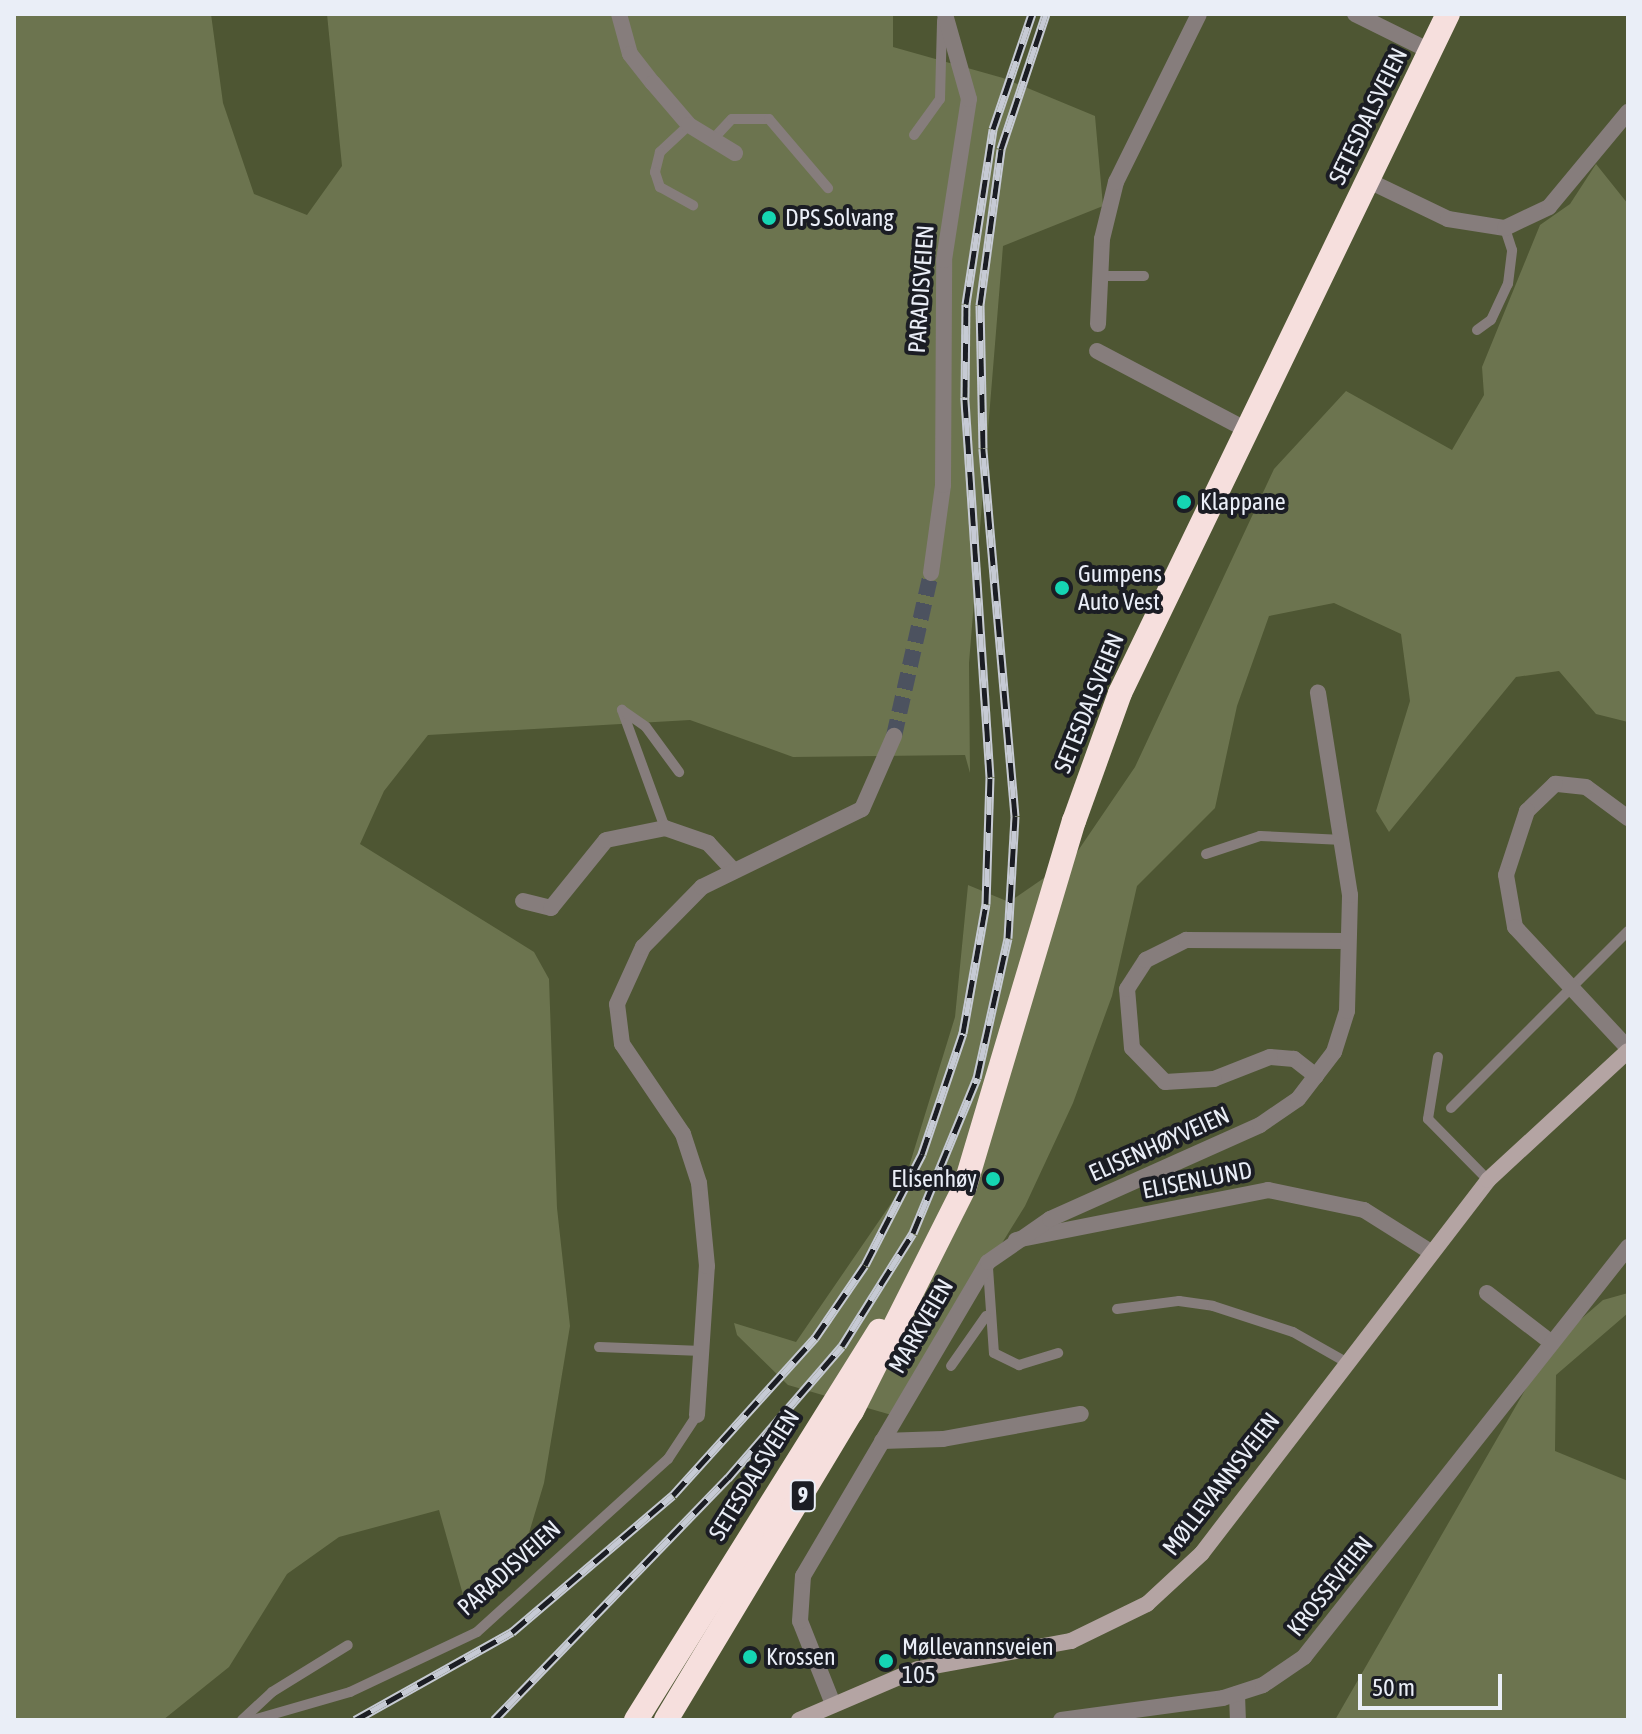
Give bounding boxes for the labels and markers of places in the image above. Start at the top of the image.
place label: DPS Solvang [785,204,894,232]
marker: DPS Solvang [760,209,778,227]
place label: Klappane [1200,488,1286,516]
marker: Klappane [1175,493,1193,511]
place label: Gumpens Auto Vest [1078,560,1162,616]
marker: Gumpens Auto Vest [1053,579,1071,597]
place label: Elisenhøy [891,1165,977,1193]
marker: Elisenhøy [984,1170,1002,1188]
place label: Møllevannsveien 105 [902,1633,1054,1689]
place label: Krossen [766,1643,836,1671]
marker: Krossen [741,1648,759,1666]
marker: Møllevannsveien 105 [877,1652,895,1670]

